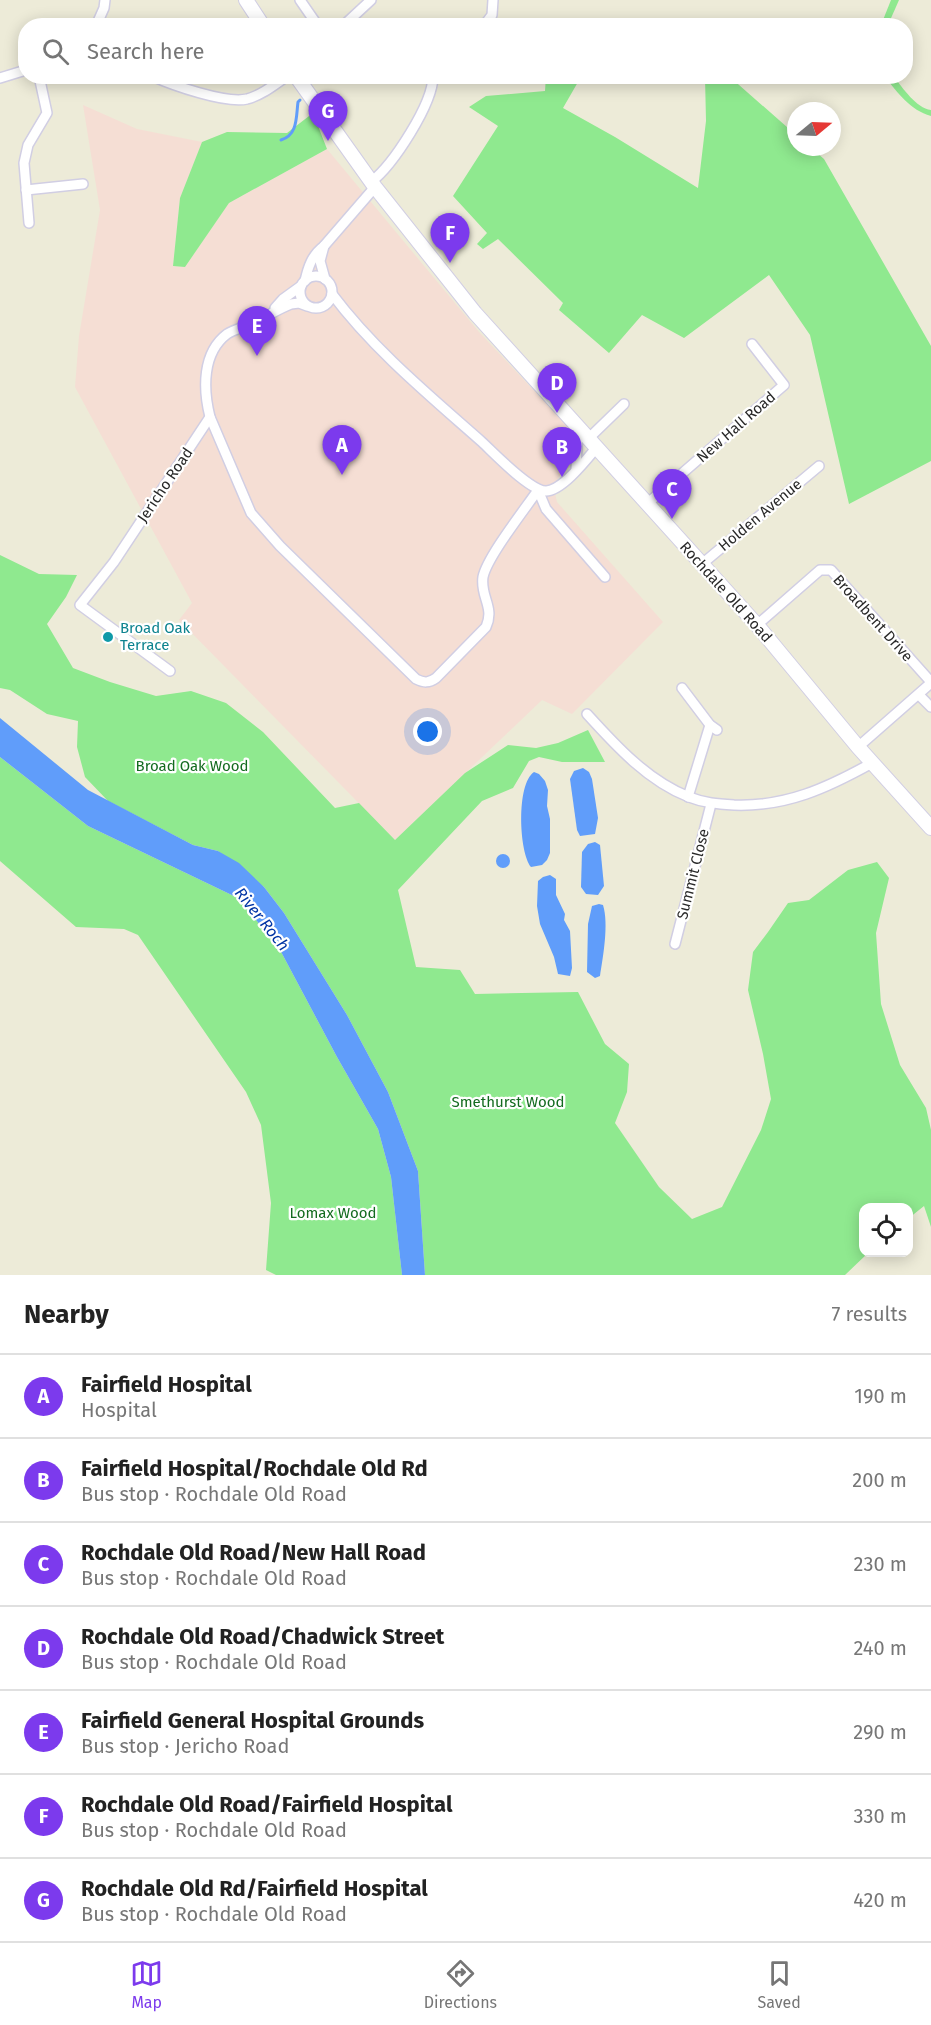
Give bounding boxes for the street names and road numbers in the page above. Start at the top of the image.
street label: New Hall Road [693,388,779,466]
street label: Jericho Road [133,444,197,526]
street label: Holden Avenue [715,475,805,555]
street label: Rochdale Old Road [676,538,776,646]
street label: Broadbent Drive [829,571,917,665]
street label: Summit Close [673,827,713,921]

